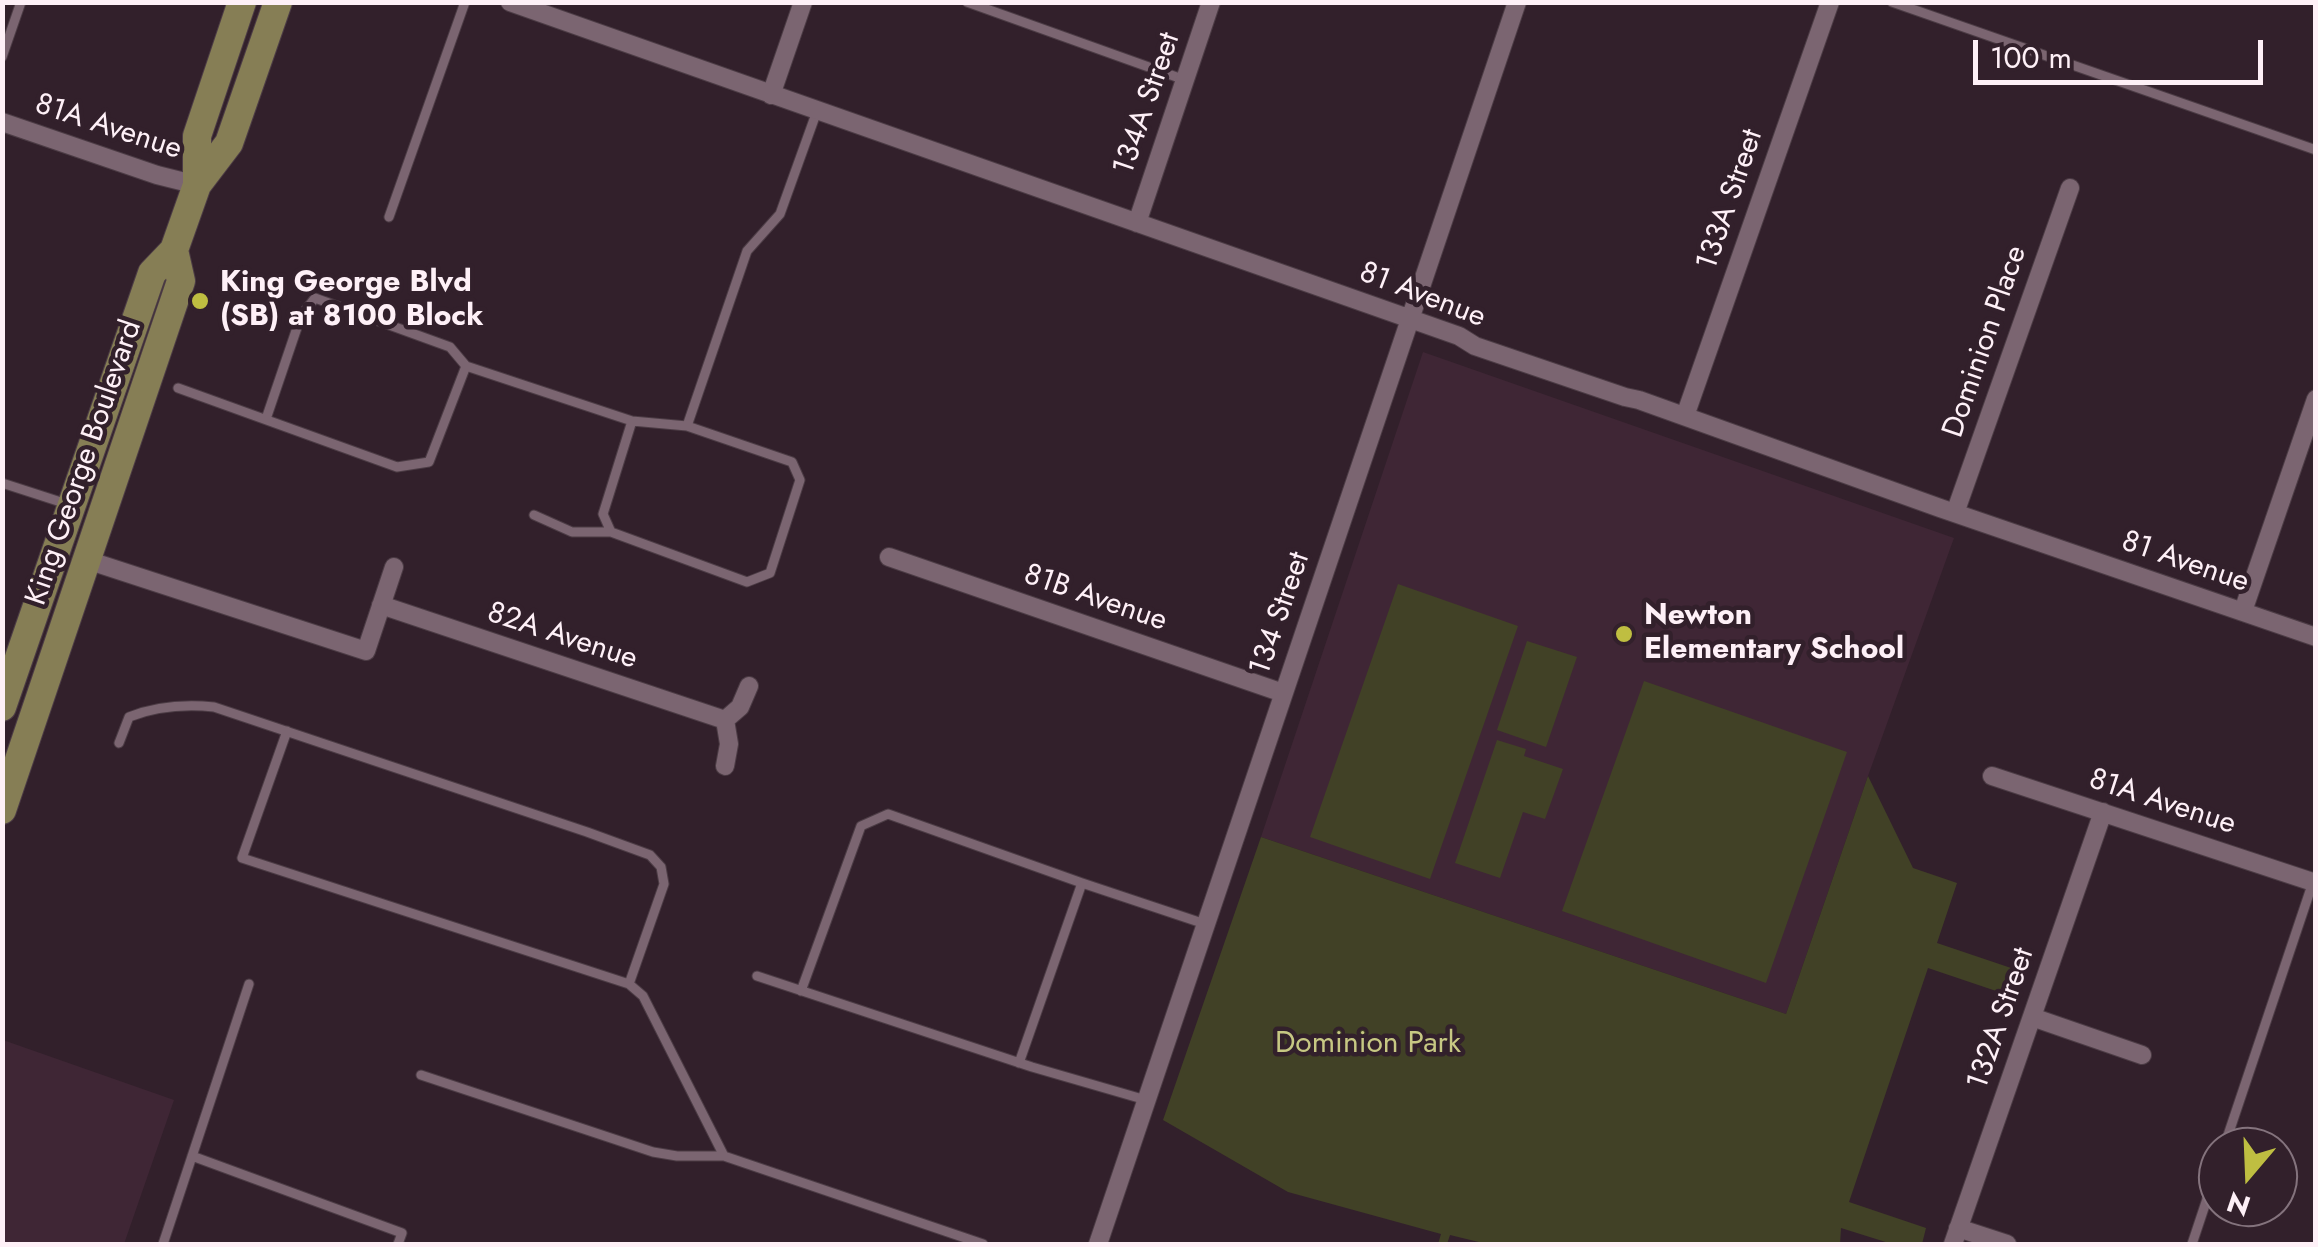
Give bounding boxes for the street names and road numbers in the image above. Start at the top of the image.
street label: 134A Street [1107,28,1189,180]
street label: 81A Avenue [30,87,186,169]
street label: 133A Street [1690,125,1772,275]
street label: Dominion Place [1936,241,2036,443]
street label: 81 Avenue [1354,255,1490,337]
street label: King George Boulevard [19,316,151,610]
street label: 81 Avenue [2117,524,2253,602]
street label: 134 Street [1243,548,1319,680]
street label: 81B Avenue [1019,558,1171,640]
street label: 82A Avenue [482,596,642,678]
street label: 81A Avenue [2084,762,2240,844]
street label: 132A Street [1961,943,2043,1095]

